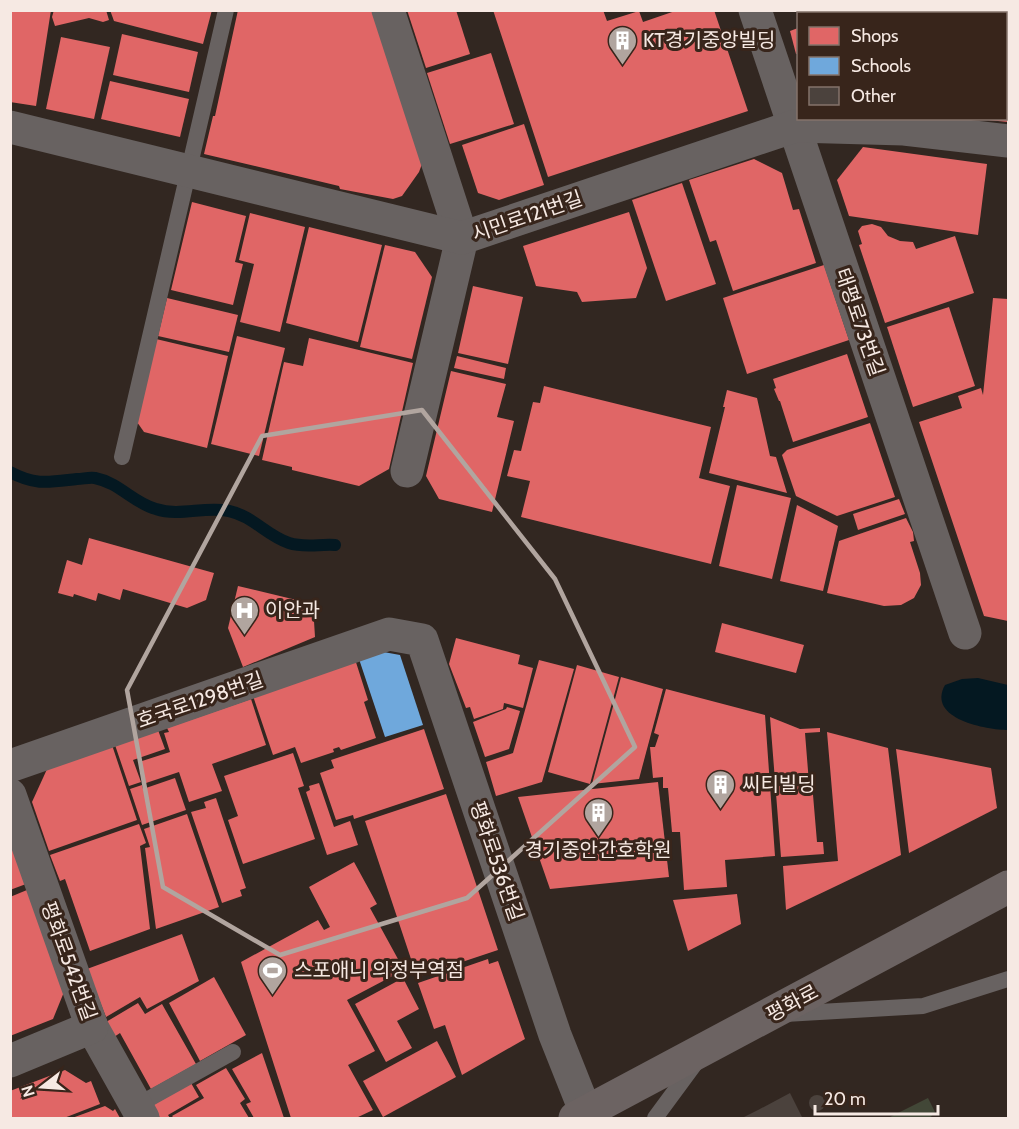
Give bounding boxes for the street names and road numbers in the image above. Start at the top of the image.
street label: 시민로121번길 [468,186,586,246]
street label: 태평로73번길 [830,265,890,379]
street label: 호국로1298번길 [133,667,267,733]
street label: 평화로536번길 [465,798,529,924]
street label: 평화로542번길 [36,898,102,1024]
street label: 평화로 [762,979,822,1027]

